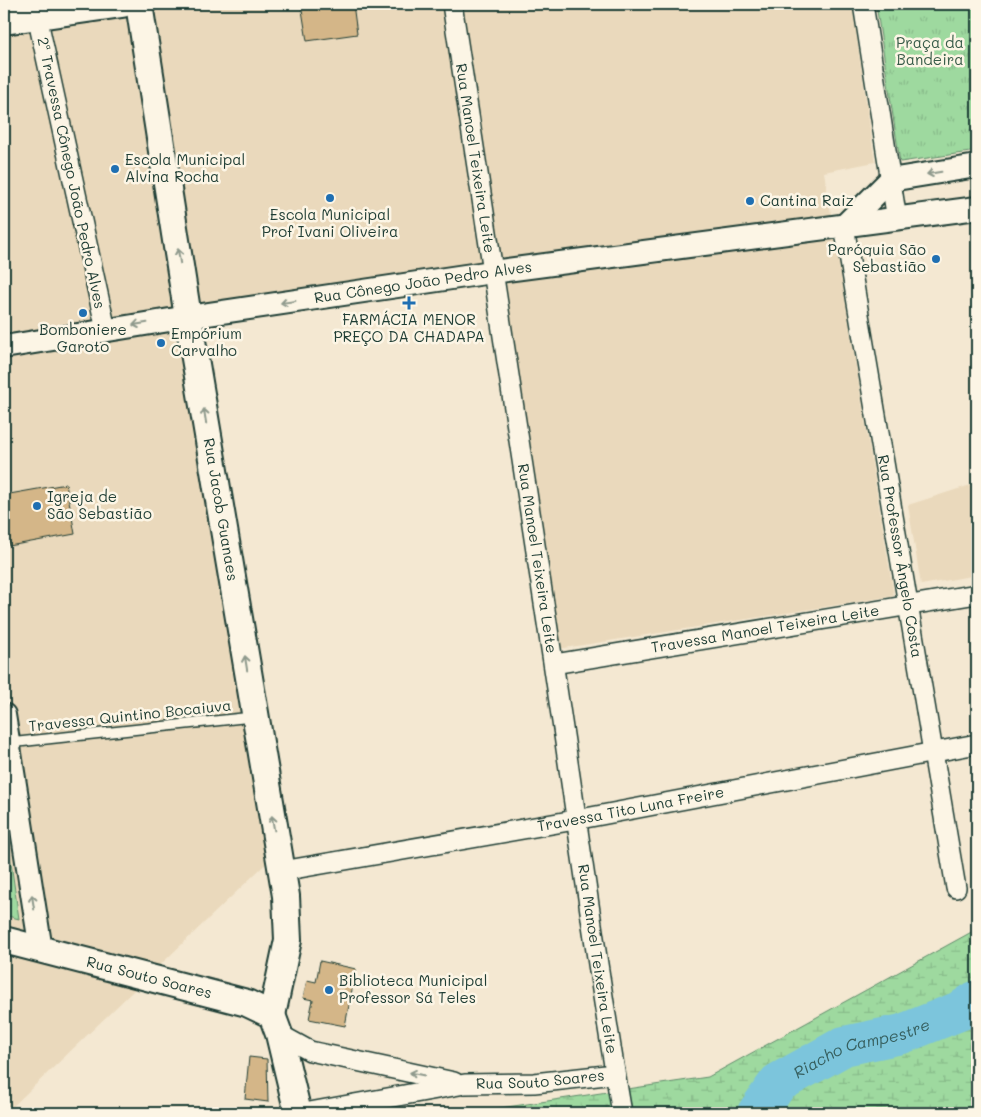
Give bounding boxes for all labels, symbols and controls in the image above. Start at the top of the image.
park label: Praça da Bandeira [896,32,964,69]
street label: 2ª Travessa Cônego João Pedro Alves [33,35,111,310]
street label: Rua Manoel Teixeira Leite [452,62,501,254]
place label: Escola Municipal Alvina Rocha [125,149,245,186]
marker: Escola Municipal Alvina Rocha [109,163,121,175]
one-way arrow [926,168,942,178]
place label: Cantina Raiz [760,190,854,210]
marker: Escola Municipal Prof Ivani Oliveira [324,192,336,204]
marker: Cantina Raiz [744,195,756,207]
place label: Escola Municipal Prof Ivani Oliveira [262,204,398,241]
place label: Paróquia São Sebastião [828,239,926,276]
one-way arrow [173,248,183,264]
marker: Paróquia São Sebastião [930,253,942,265]
street label: Rua Cônego João Pedro Alves [313,256,533,307]
one-way arrow [280,297,296,307]
marker: FARMÁCIA MENOR PREÇO DA CHADAPA [403,297,415,309]
marker: Bomboniere Garoto [77,307,89,319]
place label: FARMÁCIA MENOR PREÇO DA CHADAPA [333,309,485,346]
place label: Bomboniere Garoto [39,319,127,356]
one-way arrow [132,320,148,330]
place label: Empórium Carvalho [171,323,242,360]
marker: Empórium Carvalho [155,337,167,349]
one-way arrow [199,409,209,425]
street label: Rua Jacob Guanaes [200,436,243,582]
street label: Rua Professor Ângelo Costa [874,453,928,659]
street label: Rua Manoel Teixeira Leite [514,462,563,655]
place label: Igreja de São Sebastião [47,486,152,523]
marker: Igreja de São Sebastião [31,500,43,512]
street label: Travessa Manoel Teixeira Leite [649,599,880,657]
one-way arrow [241,655,251,671]
street label: Travessa Quintino Bocaiuva [28,694,232,736]
street label: Travessa Tito Luna Freire [535,781,726,835]
one-way arrow [268,815,278,831]
street label: Rua Manoel Teixeira Leite [574,863,623,1055]
one-way arrow [28,895,38,911]
street label: Rua Souto Soares [85,951,214,1003]
place label: Biblioteca Municipal Professor Sá Teles [339,970,487,1007]
marker: Biblioteca Municipal Professor Sá Teles [323,984,335,996]
water label: Riacho Campestre [789,1013,933,1082]
street label: Rua Souto Soares [476,1064,605,1093]
one-way arrow [409,1069,425,1078]

